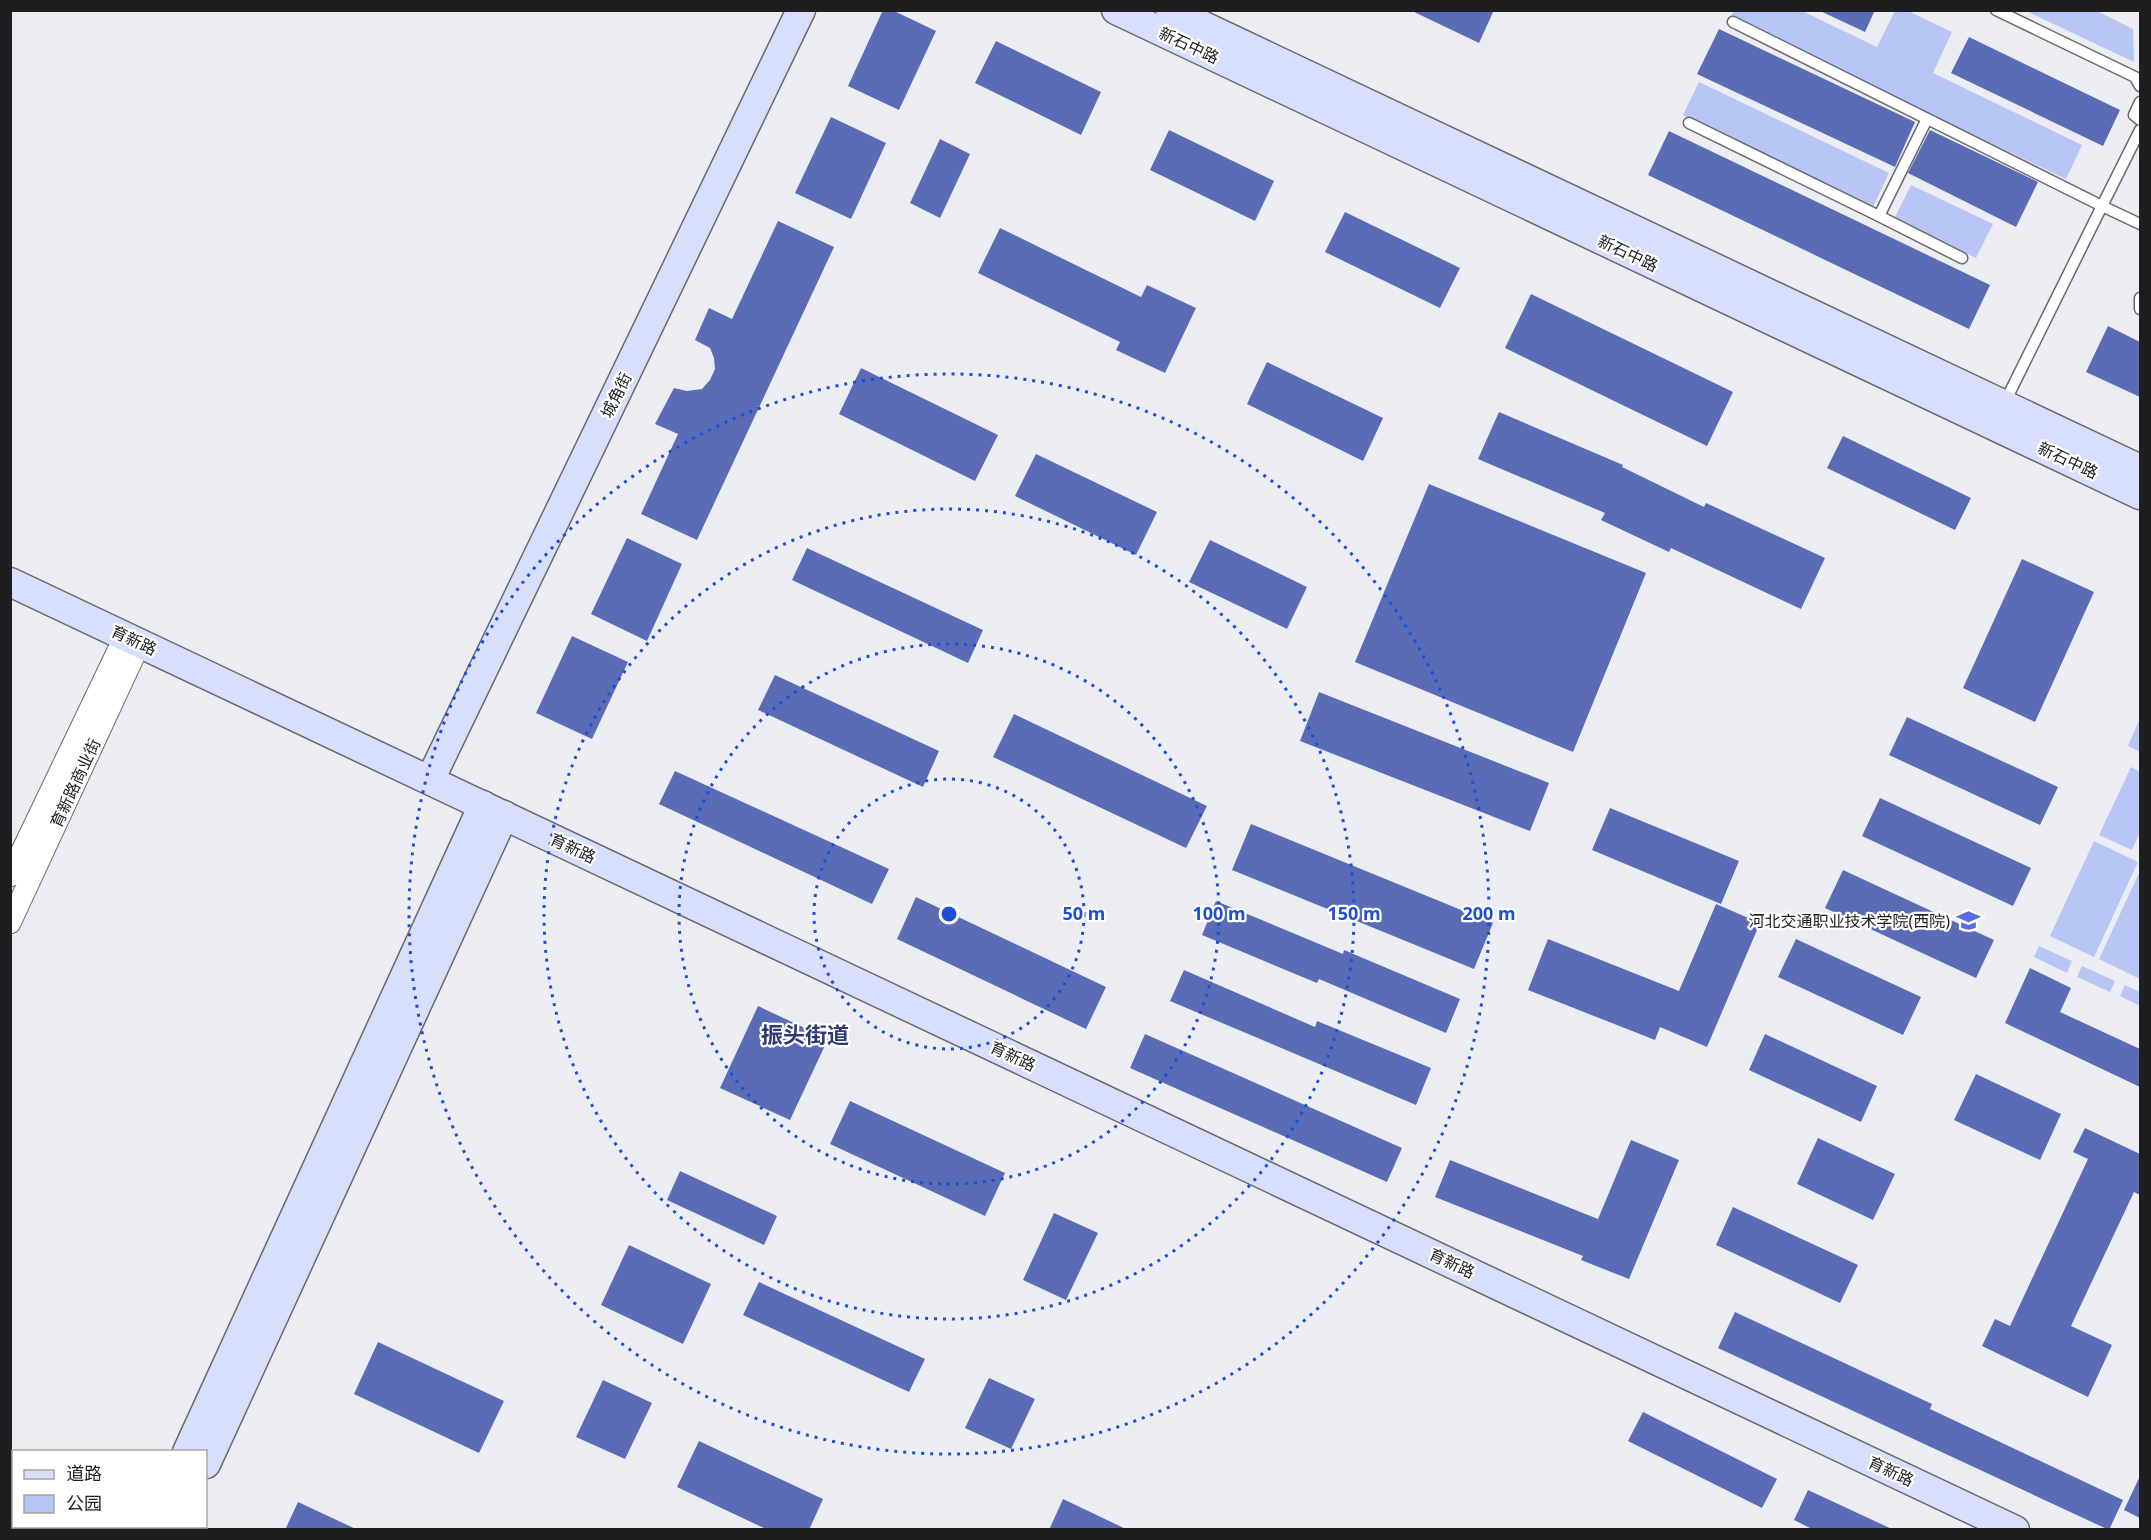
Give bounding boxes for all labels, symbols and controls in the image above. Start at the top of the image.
street label: 新石中路 [1155,22,1223,68]
street label: 新石中路 [1594,230,1662,276]
street label: 城角街 [596,369,636,421]
street label: 新石中路 [2034,437,2102,483]
street label: 育新路 [108,620,160,660]
street label: 育新路商业街 [45,735,105,831]
street label: 育新路 [547,828,599,868]
text: 50 m [1063,901,1105,925]
text: 100 m [1192,901,1246,925]
text: 150 m [1327,901,1381,925]
text: 200 m [1462,901,1516,925]
centre of rings [939,904,959,924]
school or university icon: 河北交通职业技术学院(西院) [1955,908,1981,934]
place label: 河北交通职业技术学院(西院) [1748,910,1950,932]
district label: 振头街道 [761,1019,849,1049]
street label: 育新路 [987,1036,1039,1076]
street label: 育新路 [1426,1243,1478,1283]
legend [12,1450,207,1528]
street label: 育新路 [1865,1451,1917,1491]
text: 道路 [66,1461,102,1485]
text: 公园 [66,1491,102,1515]

